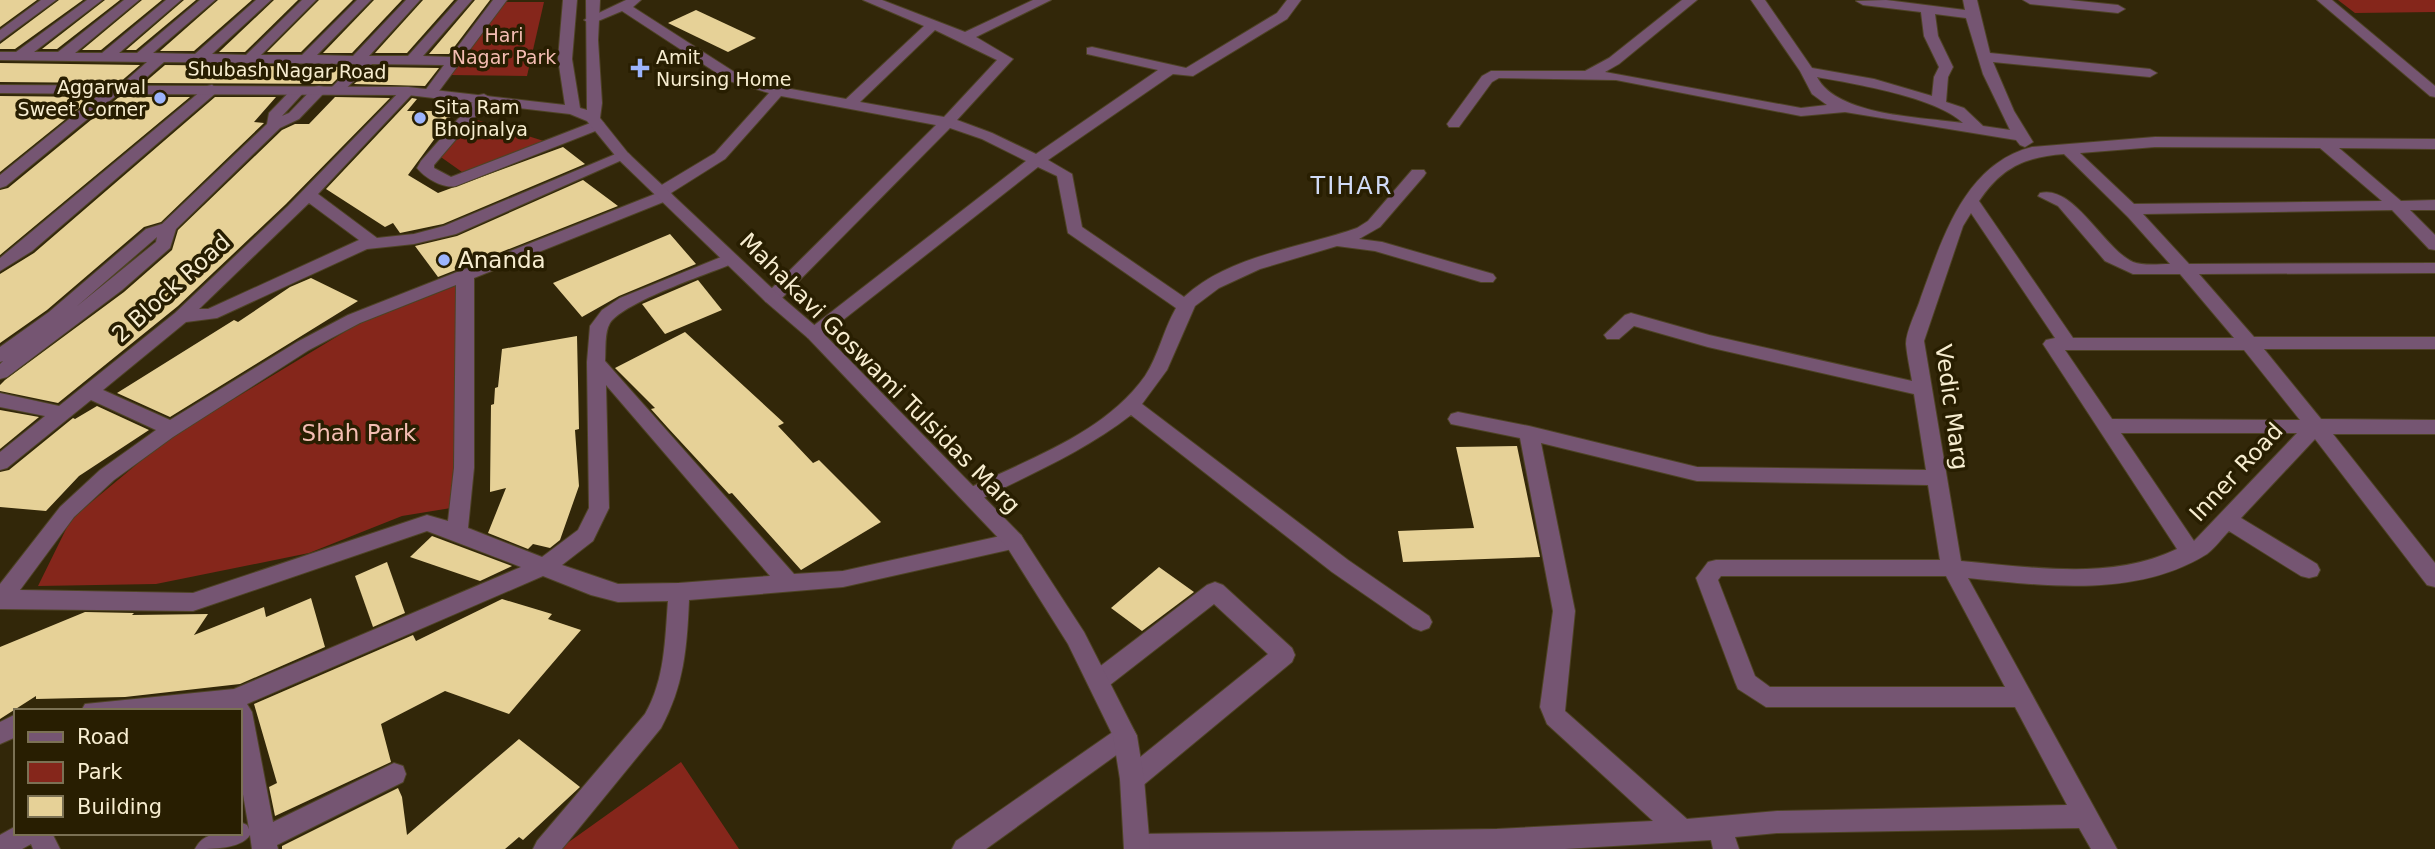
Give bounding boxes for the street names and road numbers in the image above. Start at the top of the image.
street label: Shubash Nagar Road [187,57,387,83]
street label: 2 Block Road [107,228,235,348]
street label: Mahakavi Goswami Tulsidas Marg [735,228,1025,518]
street label: Vedic Marg [1930,342,1974,472]
street label: Inner Road [2184,418,2288,526]

